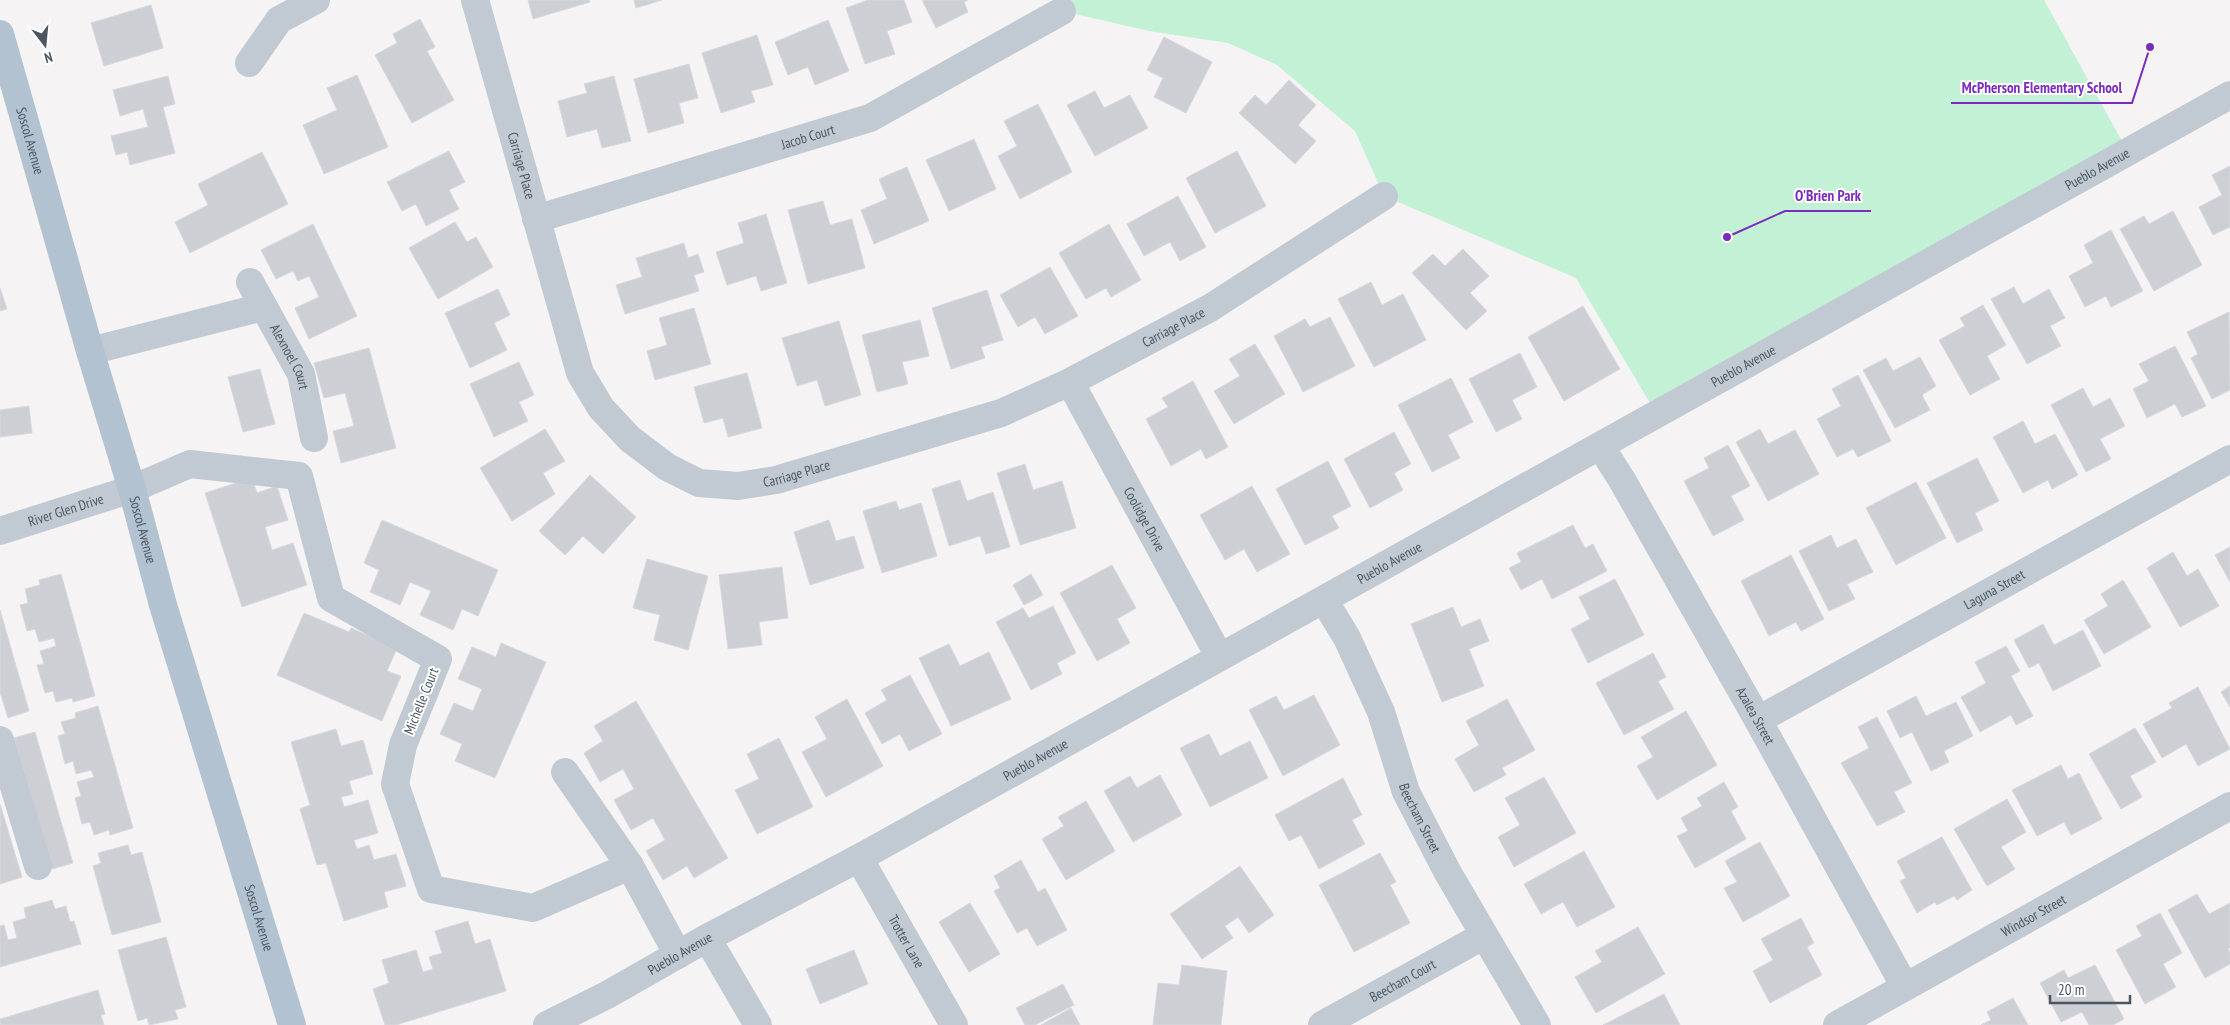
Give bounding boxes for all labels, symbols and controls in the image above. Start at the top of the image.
north arrow [20,20,70,70]
text: N [42,48,55,67]
callout: McPherson Elementary School [1951,73,2132,103]
text: McPherson Elementary School [1962,78,2123,97]
street label: Soscol Avenue [12,105,48,177]
street label: Jacob Court [778,120,837,154]
street label: Carriage Place [504,130,540,201]
street label: Pueblo Avenue [2062,144,2133,194]
callout: O'Brien Park [1785,181,1871,211]
text: O'Brien Park [1795,186,1862,205]
street label: Carriage Place [1139,303,1208,351]
street label: Alexnoel Court [266,321,313,391]
street label: Pueblo Avenue [1708,341,1779,391]
street label: Carriage Place [762,455,832,491]
street label: Coolidge Drive [1120,484,1169,555]
street label: River Glen Drive [26,490,106,531]
street label: Soscol Avenue [125,494,161,566]
street label: Pueblo Avenue [1354,538,1425,588]
street label: Laguna Street [1961,565,2028,613]
street label: Michelle Court [399,665,443,737]
street label: Azalea Street [1732,684,1779,748]
street label: Pueblo Avenue [1000,734,1071,785]
street label: Beecham Street [1395,781,1445,856]
street label: Soscol Avenue [240,882,278,954]
street label: Windsor Street [1998,890,2069,941]
street label: Trotter Lane [884,912,929,971]
street label: Pueblo Avenue [644,928,715,979]
street label: Beecham Court [1366,955,1439,1006]
scale bar [2050,972,2130,1004]
text: 20 m [2058,980,2084,999]

